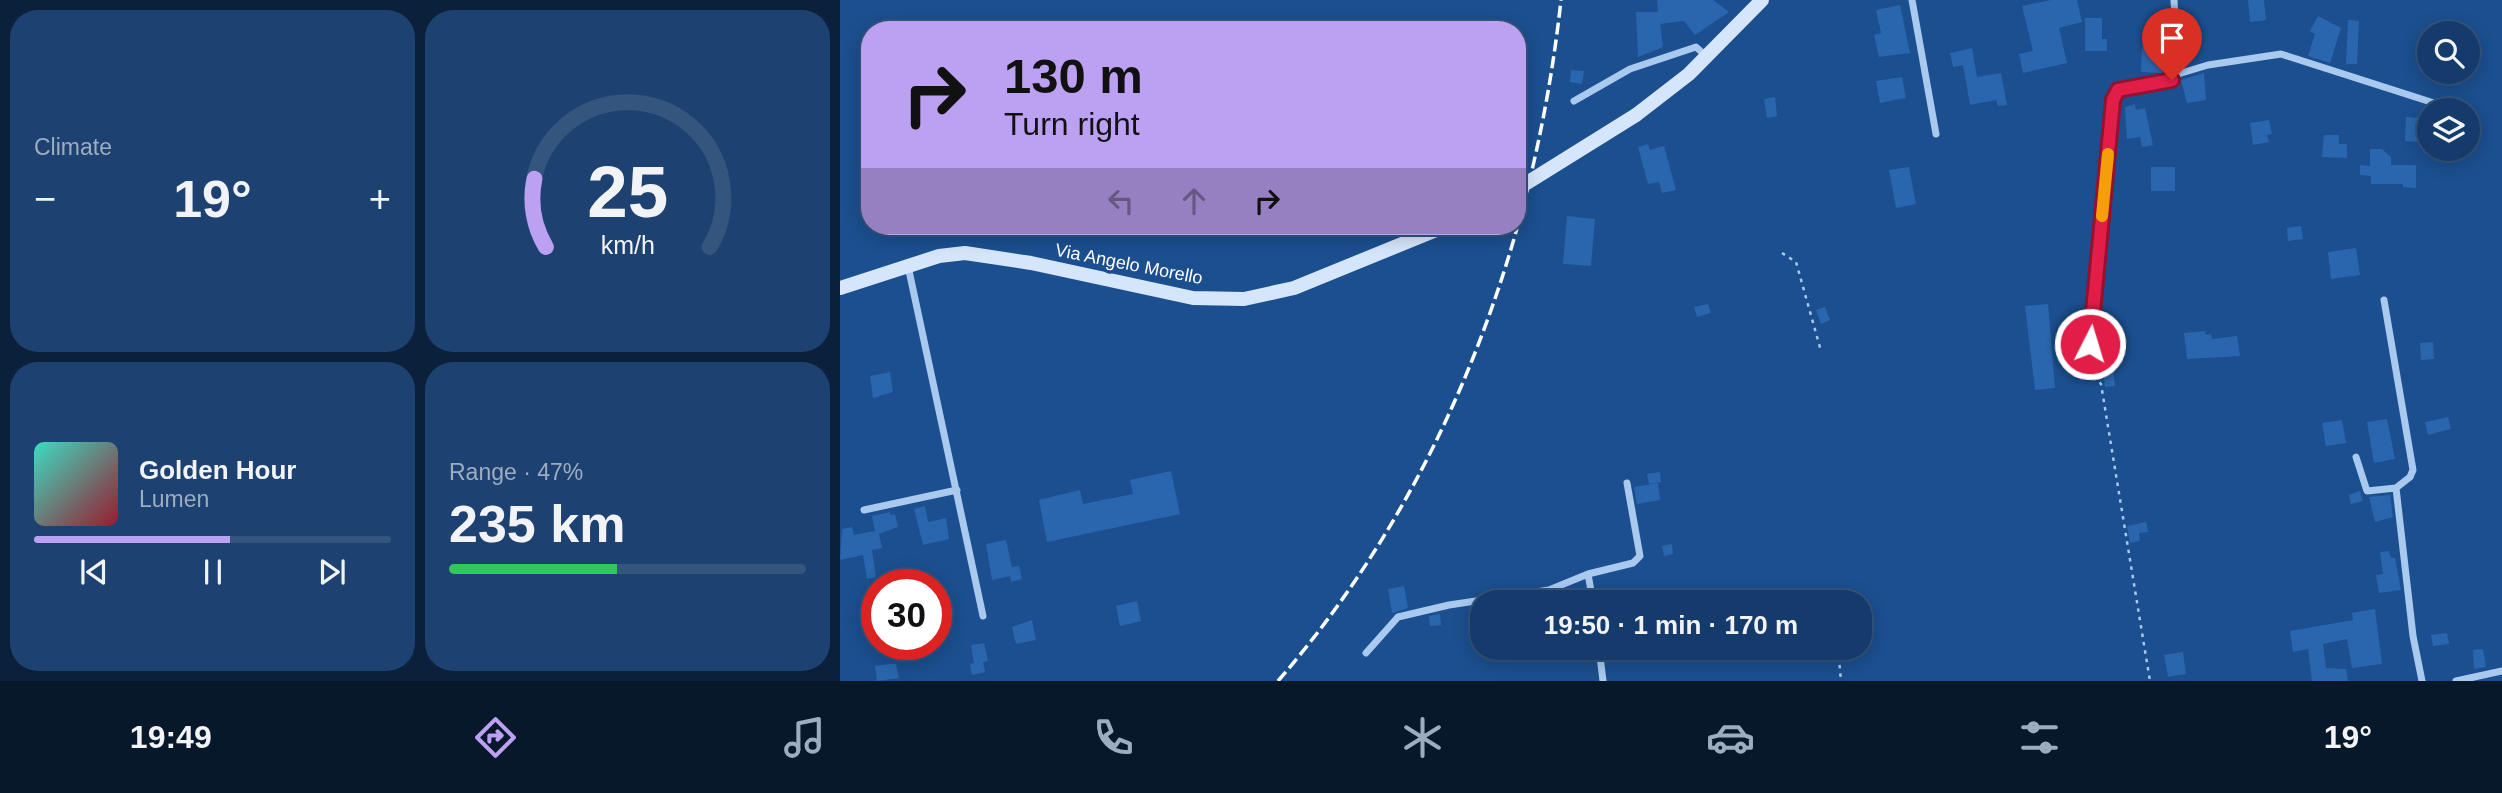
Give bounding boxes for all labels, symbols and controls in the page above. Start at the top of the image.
pin [2142,8,2202,80]
icon: arrive [2153,19,2191,57]
map controls [2417,21,2480,161]
button: search [2417,21,2480,84]
icon: right [889,49,980,140]
text: 130 m [1004,49,1143,103]
button: layers [2417,98,2480,161]
text: Turn right [1004,106,1140,142]
text: Climate [34,134,112,160]
text: 25 [587,151,668,232]
text: 19° [173,170,252,228]
text: − [34,178,56,220]
text: + [369,178,391,220]
icon: left [1102,182,1140,220]
icon: ahead [1175,182,1213,220]
icon: right [1248,182,1286,220]
text: km/h [600,231,655,259]
street label: Via Angelo Morello [1054,240,1204,288]
position arrow [2053,307,2127,381]
text: Golden Hour [139,455,296,485]
text: Range · 47% [449,459,583,485]
text: Lumen [139,486,209,512]
text: 235 km [449,495,625,553]
icon: previous [75,553,113,591]
icon: pause [194,553,232,591]
icon: next [313,553,351,591]
speed limit sign: 30 [861,569,952,660]
text: 19:50 · 1 min · 170 m [1544,610,1798,640]
icon: directions [471,713,520,762]
icon: music [780,713,829,762]
icon: phone [1089,713,1138,762]
icon: climate [1398,713,1447,762]
icon: car [1706,713,1755,762]
icon: filters [2015,713,2064,762]
text: 19:49 [130,719,212,755]
text: 19° [2324,719,2372,755]

